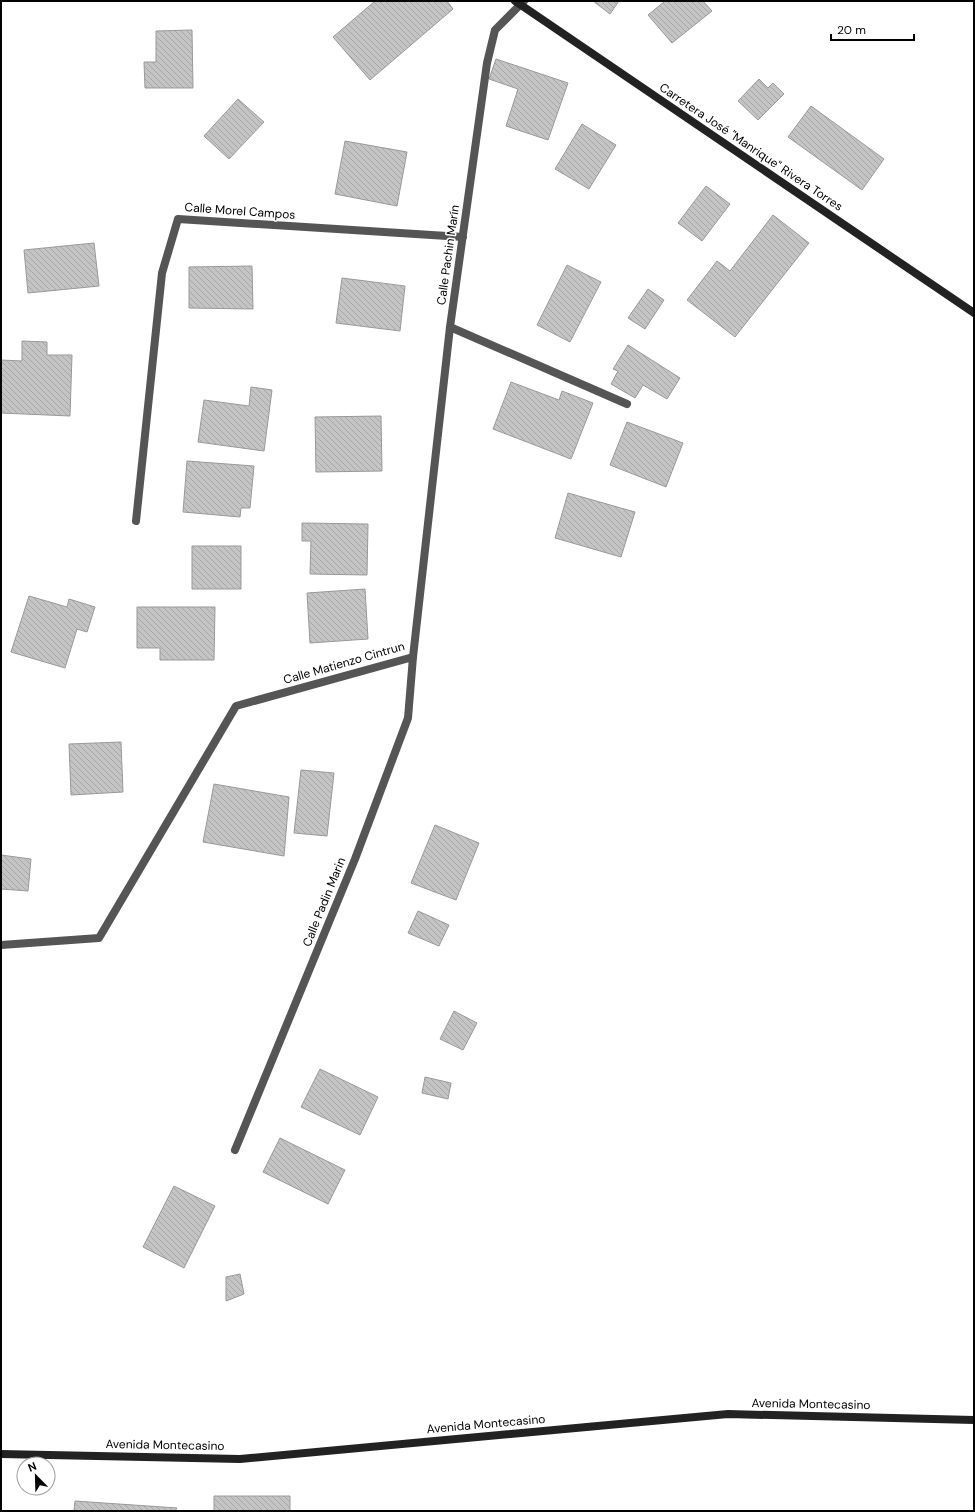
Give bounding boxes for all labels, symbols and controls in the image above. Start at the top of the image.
scale bar [831,16,914,42]
text: 20 m [837,22,866,38]
street label: Carretera José "Manrique" Rivera Torres [656,79,846,215]
street label: Calle Morel Campos [184,199,296,223]
street label: Calle Pachin Marín [433,204,463,306]
street label: Calle Matienzo Cintrun [282,638,407,688]
street label: Calle Padin Marin [299,855,349,949]
street label: Avenida Montecasino [751,1395,871,1413]
street label: Avenida Montecasino [426,1411,546,1437]
street label: Avenida Montecasino [105,1436,225,1454]
north arrow [16,1456,56,1496]
text: N [26,1459,39,1475]

